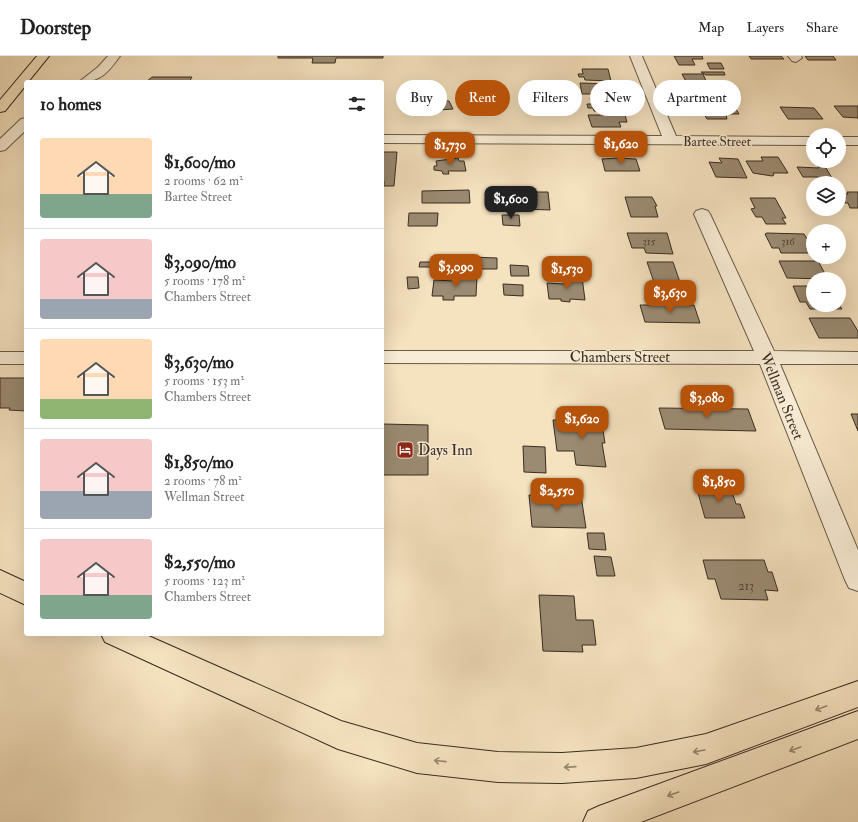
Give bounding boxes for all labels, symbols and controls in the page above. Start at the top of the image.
text: Doorstep [20,16,91,40]
text: Map [698,19,724,36]
text: Layers [746,19,784,36]
text: Share [806,19,838,36]
chip: Buy [396,80,447,116]
chip: Rent [455,80,510,116]
chip: Filters [518,80,582,116]
chip: New [590,80,645,116]
chip: Apartment [653,80,741,116]
icon: filters [346,93,368,115]
text: 10 homes [40,94,101,115]
map controls [806,128,846,312]
button: locate [806,128,846,168]
pin: $1,620 [588,131,654,165]
pin: $1,730 [417,132,483,166]
street label: Bartee Street [683,134,751,150]
text: $1,620 [604,136,638,152]
text: $1,730 [434,137,466,153]
text: $1,600/mo [164,152,235,173]
icon: home [72,154,120,202]
text: 2 rooms · 62 m² [164,173,243,189]
button: layers [806,176,846,216]
pin: $1,600 [478,186,544,220]
text: Bartee Street [164,189,232,205]
text: $1,600 [494,191,528,207]
button: + [806,224,846,264]
house number: 315 [643,235,656,248]
house number: 316 [781,235,796,248]
text: $3,090/mo [164,252,236,273]
pin: $3,090 [423,254,489,288]
icon: home [72,255,120,303]
pin: $1,530 [534,256,600,290]
text: $3,090 [438,259,474,275]
text: $1,530 [551,261,583,277]
button: − [806,272,846,312]
text: 5 rooms · 178 m² [164,273,246,289]
pin: $3,630 [637,280,703,314]
text: $3,630 [653,285,687,301]
text: Chambers Street [164,289,251,305]
street label: Chambers Street [570,348,670,367]
street label: Wellman Street [755,349,808,443]
text: $3,630/mo [164,352,234,373]
icon: home [72,355,120,403]
text: 5 rooms · 153 m² [164,373,244,389]
pin: $3,080 [674,385,740,419]
text: Chambers Street [164,389,251,405]
text: $3,080 [690,390,724,406]
pin: $1,620 [549,406,615,440]
text: $1,620 [565,411,599,427]
hotel icon: Days Inn [395,440,415,460]
place label: Days Inn [418,441,473,460]
text: $1,850/mo [164,452,233,473]
icon: home [72,455,120,503]
pin: $1,850 [686,469,752,503]
text: 2 rooms · 78 m² [164,473,242,489]
text: $1,850 [702,474,736,490]
pin: $2,550 [524,478,590,512]
text: $2,550 [540,483,574,499]
text: Wellman Street [164,489,244,505]
text: $2,550/mo [164,552,235,573]
icon: home [72,555,120,603]
text: 5 rooms · 123 m² [164,573,245,589]
house number: 213 [738,578,754,594]
text: Chambers Street [164,589,251,605]
one-way arrow [816,704,828,712]
one-way arrow [790,745,802,753]
one-way arrow [693,747,706,755]
one-way arrow [434,757,447,765]
one-way arrow [564,763,577,771]
one-way arrow [668,791,680,799]

